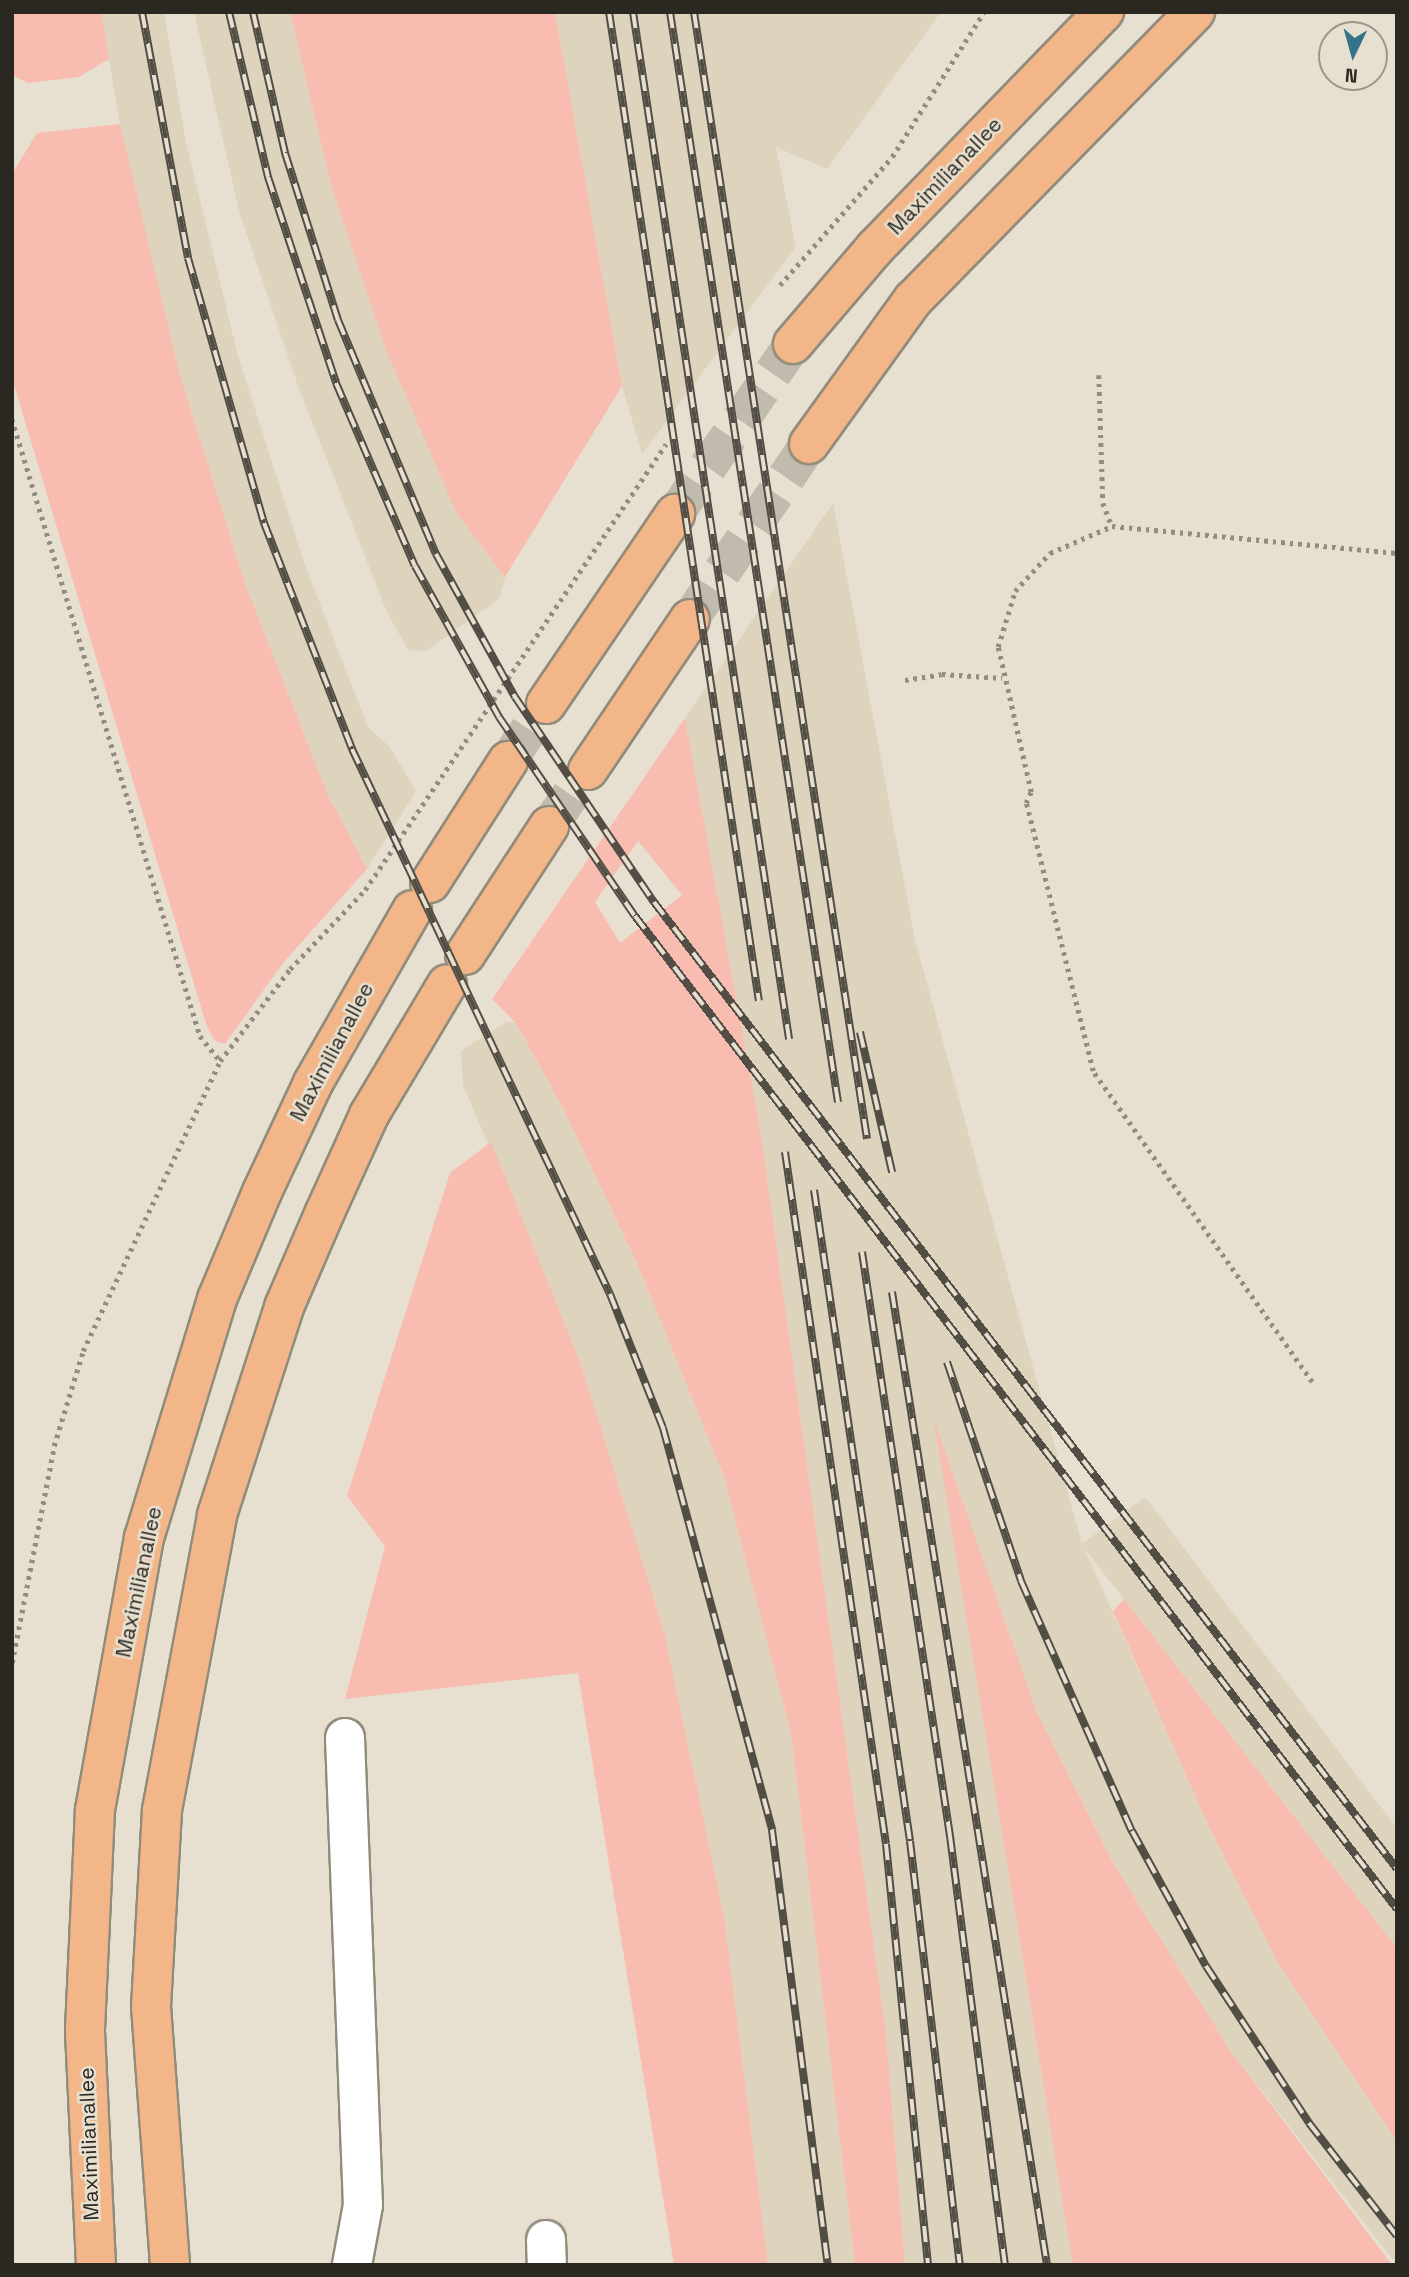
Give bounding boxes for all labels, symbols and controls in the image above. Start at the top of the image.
north arrow [1318,21,1388,91]
text: N [1344,62,1359,88]
street label: Maximilianallee [883,112,1007,240]
street label: Maximilianallee [285,978,379,1126]
street label: Maximilianallee [111,1504,167,1660]
street label: Maximilianallee [74,2067,104,2221]

